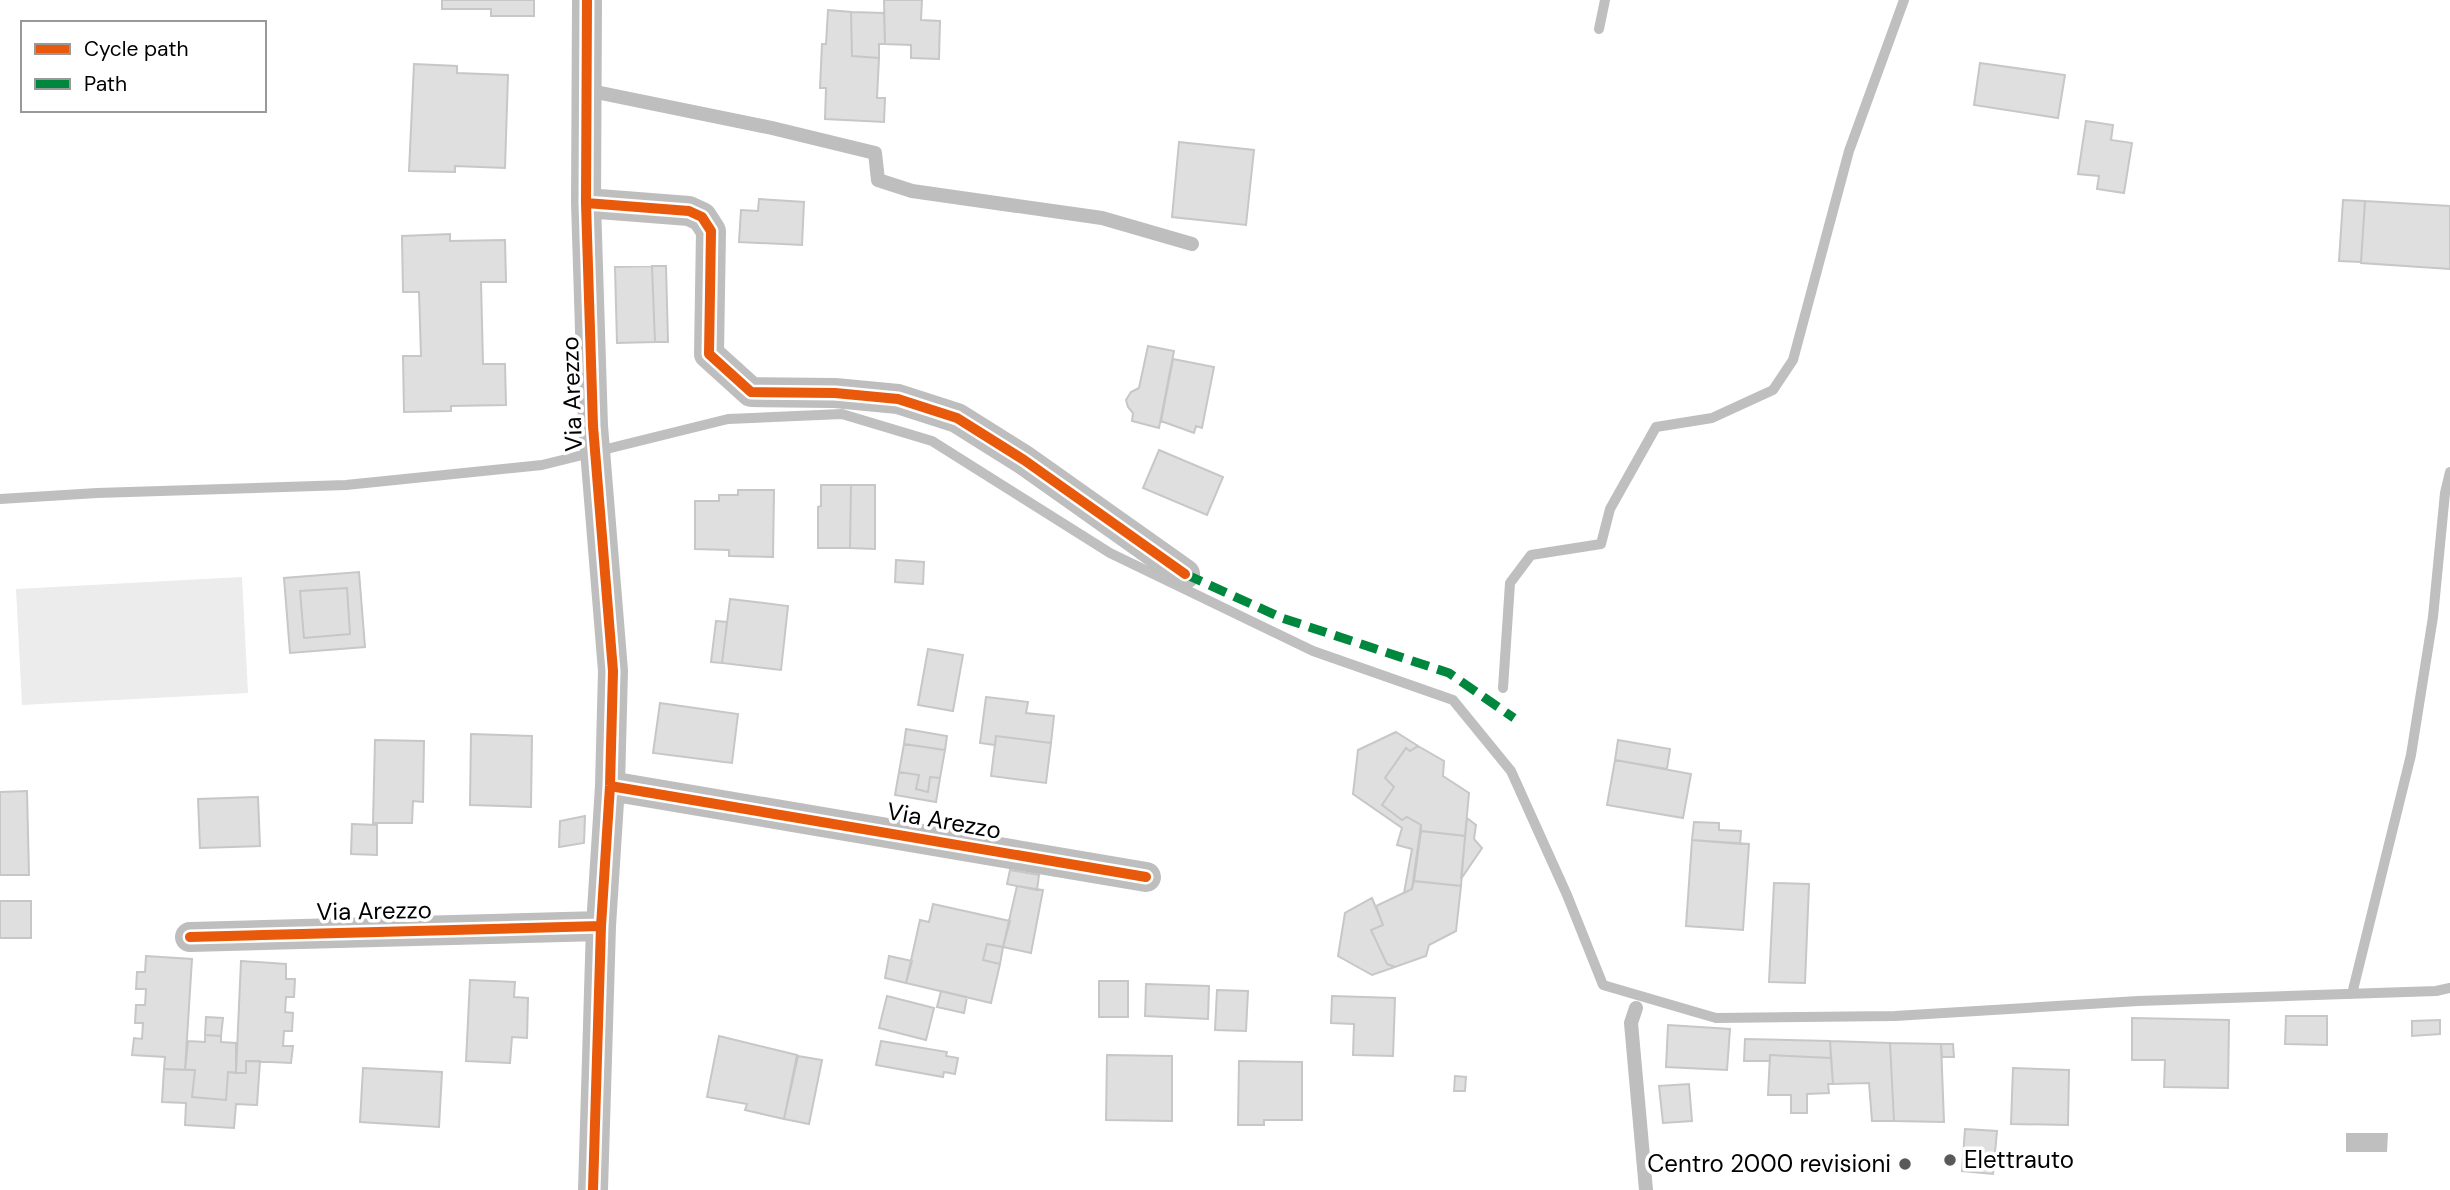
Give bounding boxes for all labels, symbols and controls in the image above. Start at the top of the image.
legend [21,21,266,112]
text: Cycle path [84,35,189,63]
text: Path [84,70,127,98]
street label: Via Arezzo [554,336,589,452]
street label: Via Arezzo [885,795,1004,846]
street label: Via Arezzo [316,894,432,927]
place label: Elettrauto [1964,1144,2074,1175]
place label: Centro 2000 revisioni [1647,1148,1891,1179]
marker: Elettrauto [1942,1152,1958,1168]
marker: Centro 2000 revisioni [1897,1156,1913,1172]

